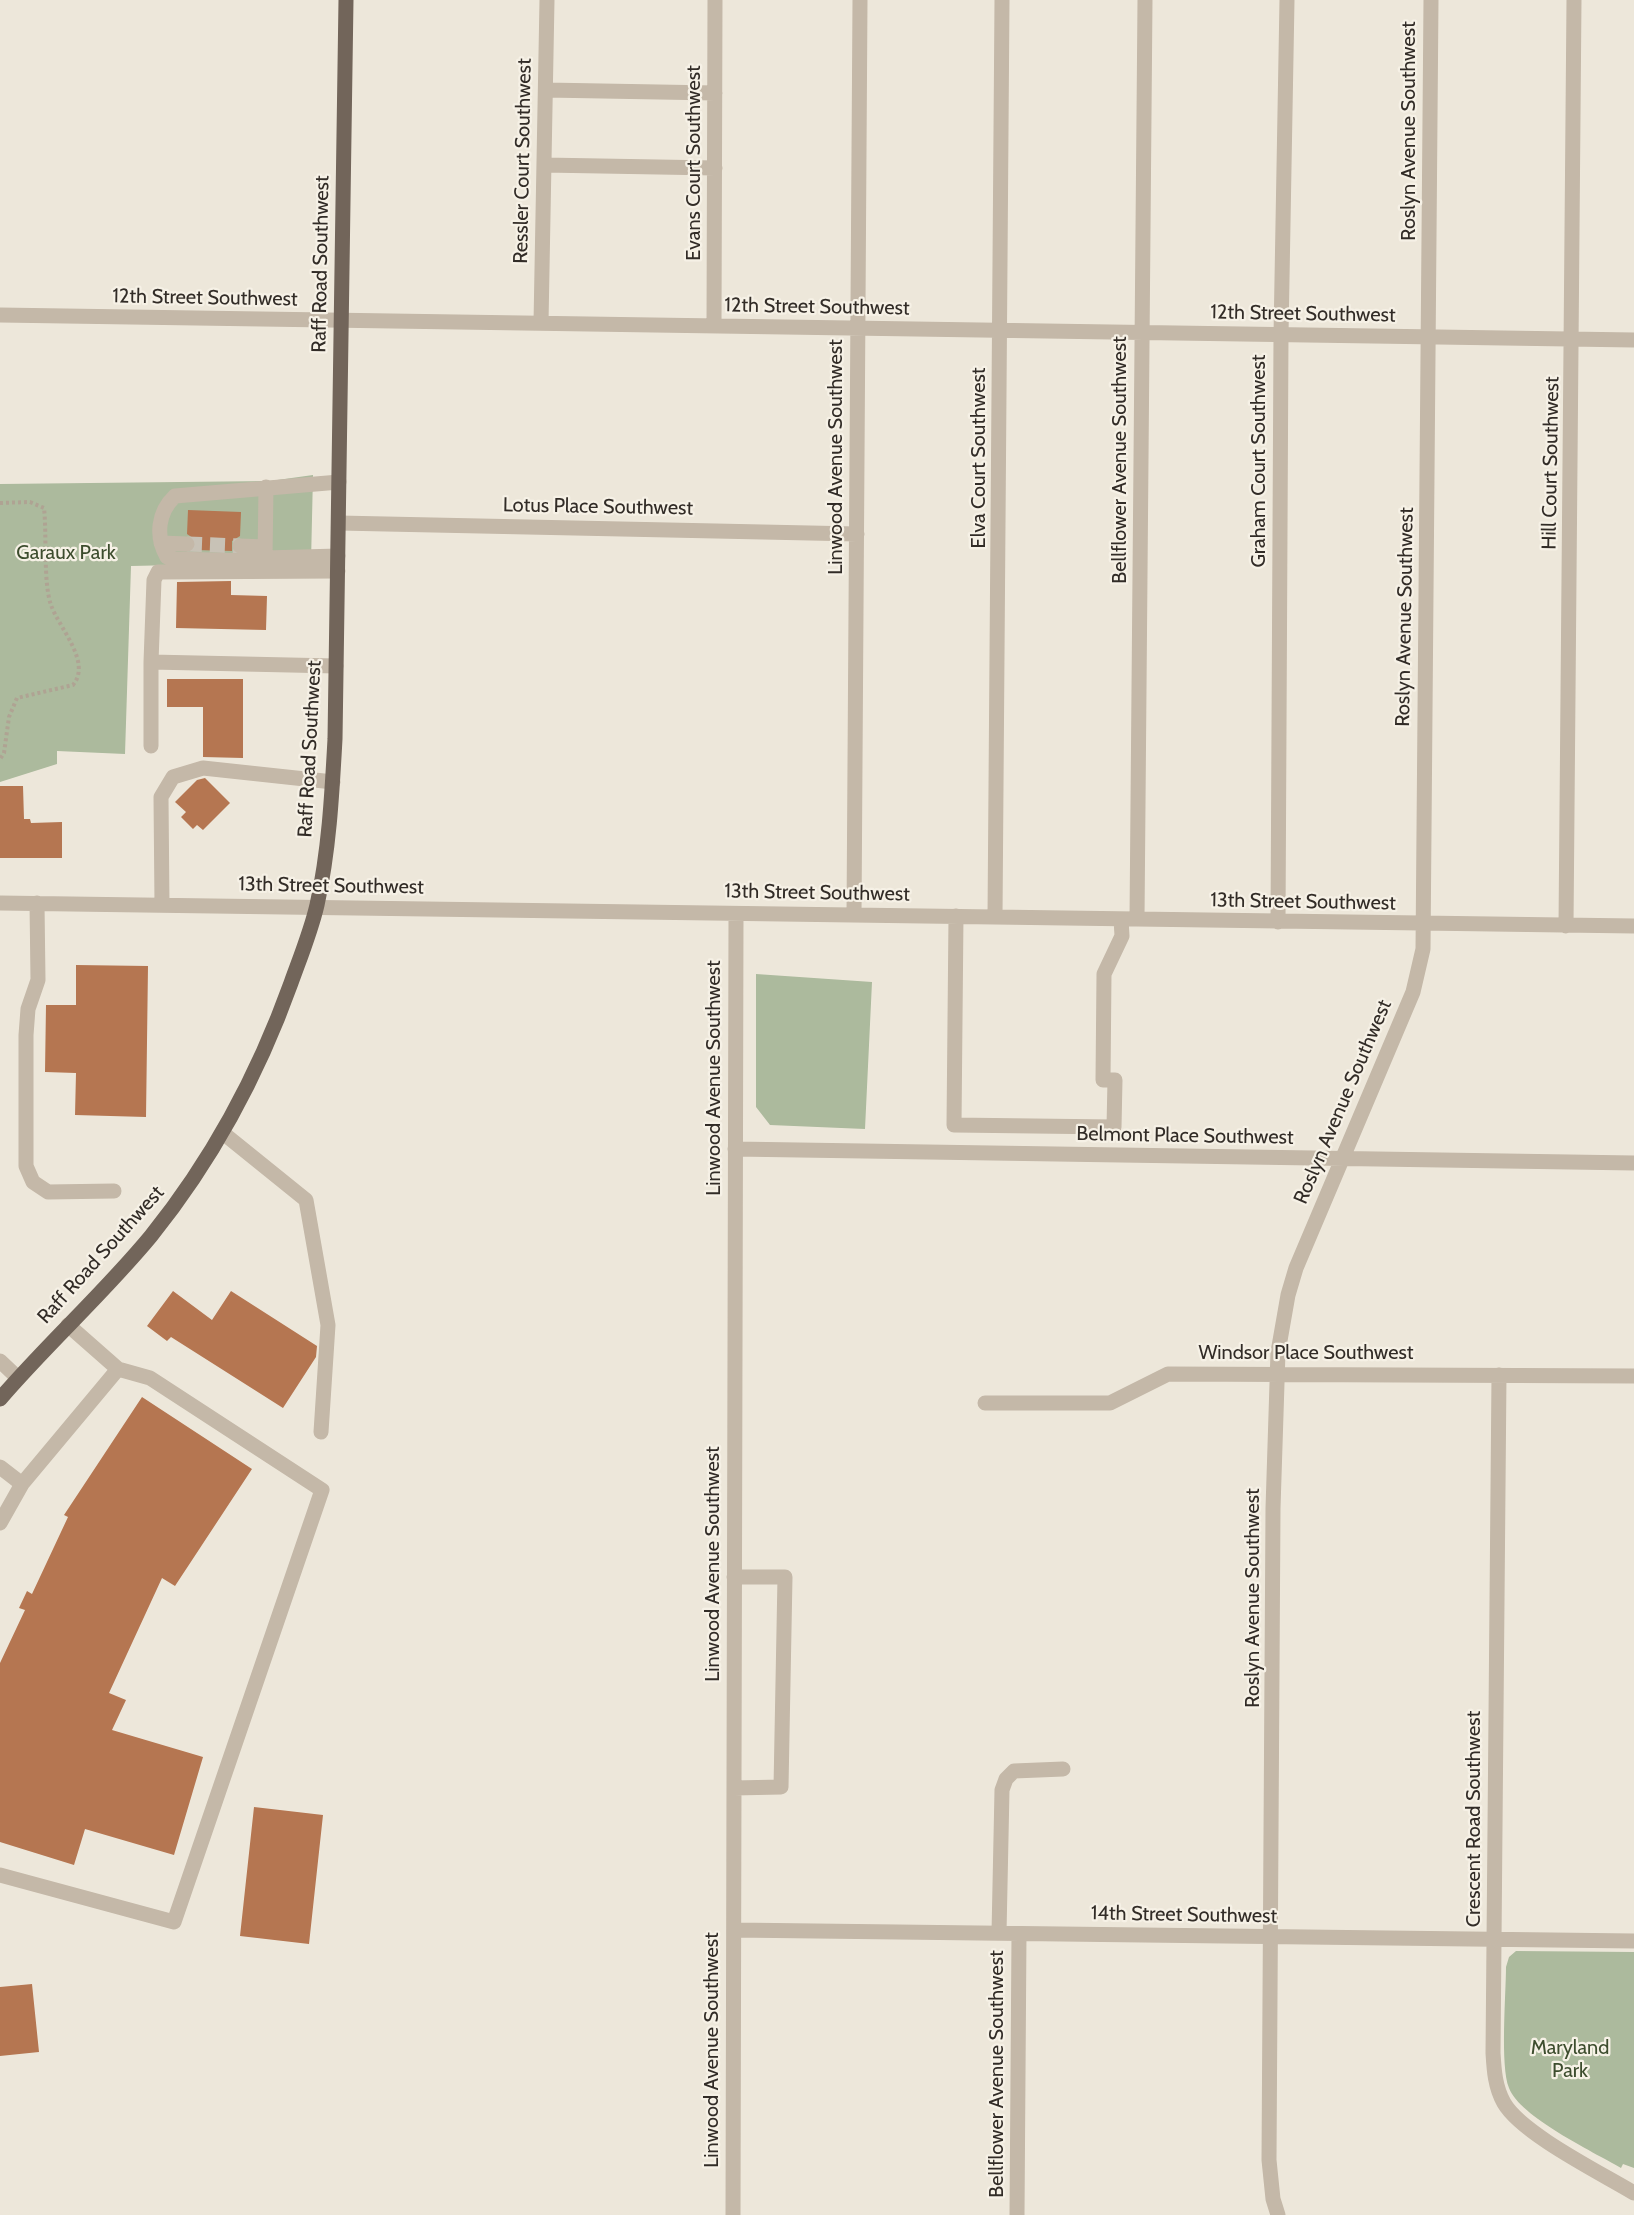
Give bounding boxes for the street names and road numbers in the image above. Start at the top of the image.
street label: Roslyn Avenue Southwest [1397,21,1421,241]
street label: Ressler Court Southwest [509,58,537,264]
street label: Evans Court Southwest [682,65,706,261]
street label: Raff Road Southwest [307,175,335,353]
street label: 12th Street Southwest [112,284,298,312]
street label: 12th Street Southwest [724,293,910,321]
street label: 12th Street Southwest [1210,300,1396,328]
street label: Bellflower Avenue Southwest [1108,336,1132,584]
street label: Linwood Avenue Southwest [824,339,848,575]
street label: Graham Court Southwest [1247,355,1271,567]
street label: Elva Court Southwest [967,368,991,548]
street label: Hill Court Southwest [1537,376,1565,550]
street label: Lotus Place Southwest [503,493,693,521]
street label: Roslyn Avenue Southwest [1391,507,1419,727]
street label: Raff Road Southwest [293,660,327,838]
street label: 13th Street Southwest [238,872,424,900]
street label: 13th Street Southwest [724,879,910,907]
street label: 13th Street Southwest [1210,888,1396,916]
street label: Linwood Avenue Southwest [702,960,726,1196]
street label: Roslyn Avenue Southwest [1289,996,1397,1208]
street label: Belmont Place Southwest [1076,1122,1294,1150]
street label: Raff Road Southwest [33,1181,169,1329]
street label: Windsor Place Southwest [1198,1341,1414,1365]
street label: Linwood Avenue Southwest [701,1446,725,1682]
street label: Roslyn Avenue Southwest [1241,1488,1265,1708]
street label: Crescent Road Southwest [1462,1711,1486,1927]
street label: 14th Street Southwest [1091,1901,1277,1929]
street label: Linwood Avenue Southwest [700,1932,724,2168]
street label: Bellflower Avenue Southwest [985,1950,1009,2198]

